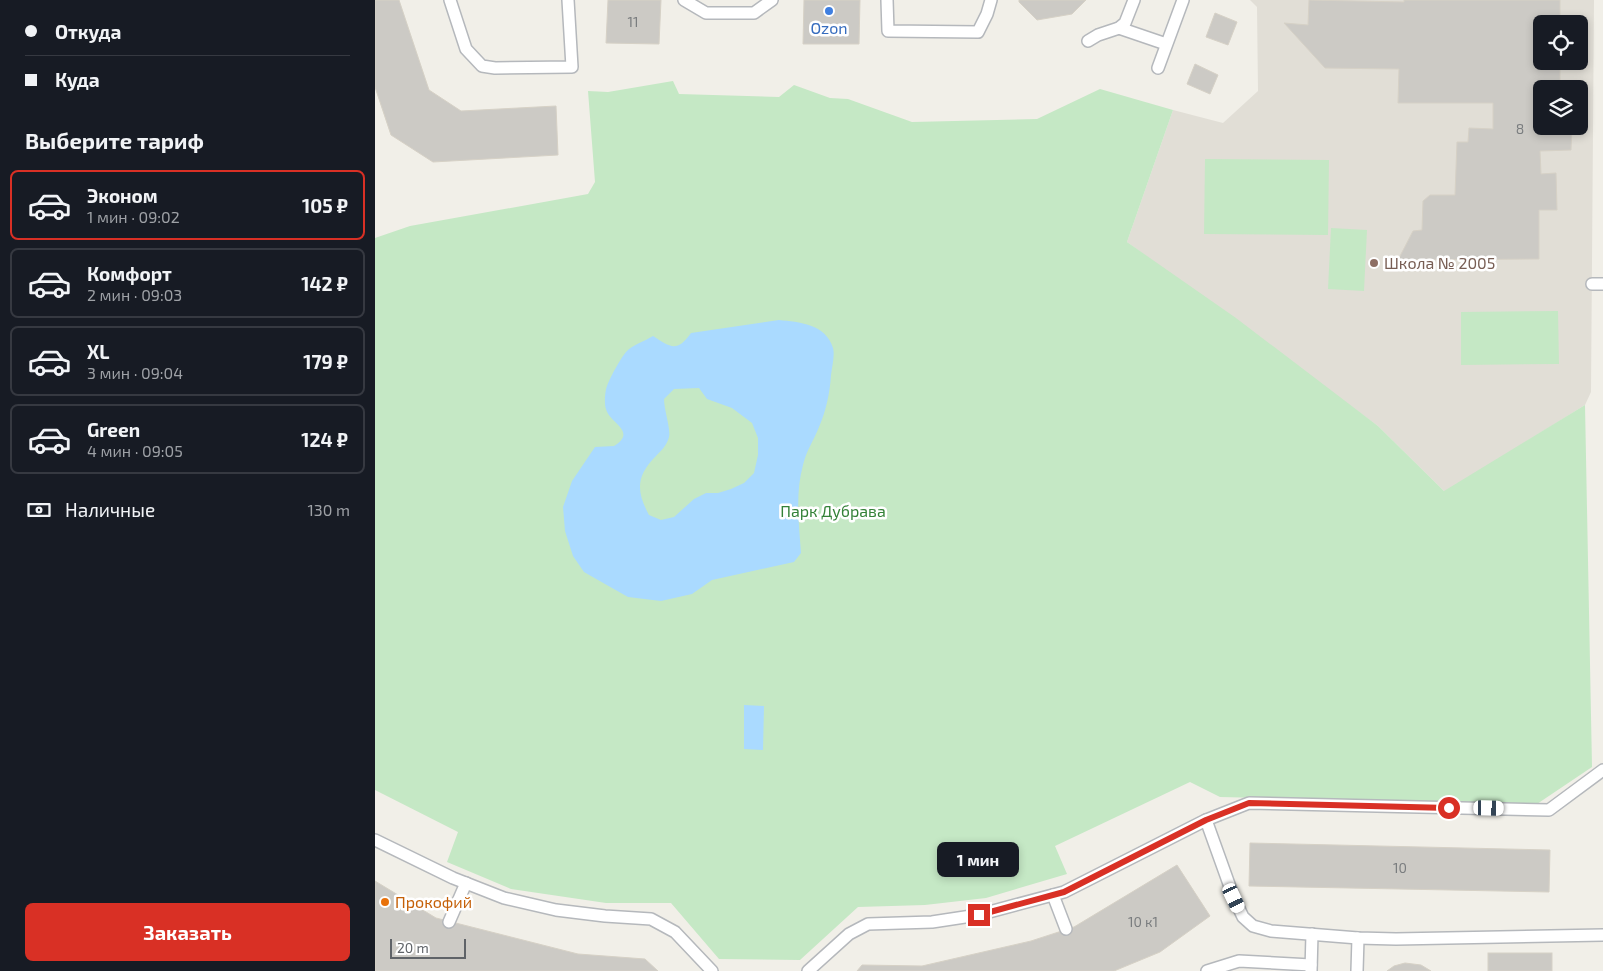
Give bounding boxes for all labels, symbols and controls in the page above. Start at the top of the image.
marker: Ozon [823,5,835,17]
house number: 11 [627,13,639,30]
map controls [1533,15,1588,135]
button: locate [1533,15,1588,70]
place label: Ozon [810,18,848,37]
text: Откуда [55,20,121,43]
text: Куда [55,68,100,91]
button: layers [1533,80,1588,135]
house number: 8 [1516,120,1524,137]
text: Выберите тариф [25,127,204,153]
icon: car [27,183,72,228]
text: Эконом [87,184,158,207]
text: 105 ₽ [302,194,348,217]
text: 1 мин · 09:02 [87,207,180,226]
place label: Школа № 2005 [1384,253,1495,272]
marker: Школа № 2005 [1368,257,1380,269]
icon: car [27,261,72,306]
text: Комфорт [87,262,172,285]
text: 142 ₽ [301,272,348,295]
text: 2 мин · 09:03 [87,285,182,304]
icon: car [27,339,72,384]
text: XL [87,340,109,363]
text: 179 ₽ [303,350,348,373]
text: 3 мин · 09:04 [87,363,183,382]
icon: car [27,417,72,462]
text: Green [87,418,140,441]
text: 124 ₽ [301,428,348,451]
text: 4 мин · 09:05 [87,441,183,460]
icon: cash [25,496,53,524]
text: Наличные [65,498,155,521]
text: 130 m [308,500,350,519]
park label: Парк Дубрава [780,501,886,521]
route start [1438,797,1460,819]
car [1473,800,1504,816]
callout: 1 мин [938,842,1020,878]
text: 1 мин [957,850,999,869]
house number: 10 [1393,859,1407,876]
car [1220,881,1247,915]
place label: Прокофий [395,892,472,911]
marker: Прокофий [379,896,391,908]
button: Заказать [25,903,350,961]
route end [968,904,990,926]
house number: 10 к1 [1128,913,1158,930]
scale bar [390,936,466,959]
text: 20 m [397,939,429,956]

